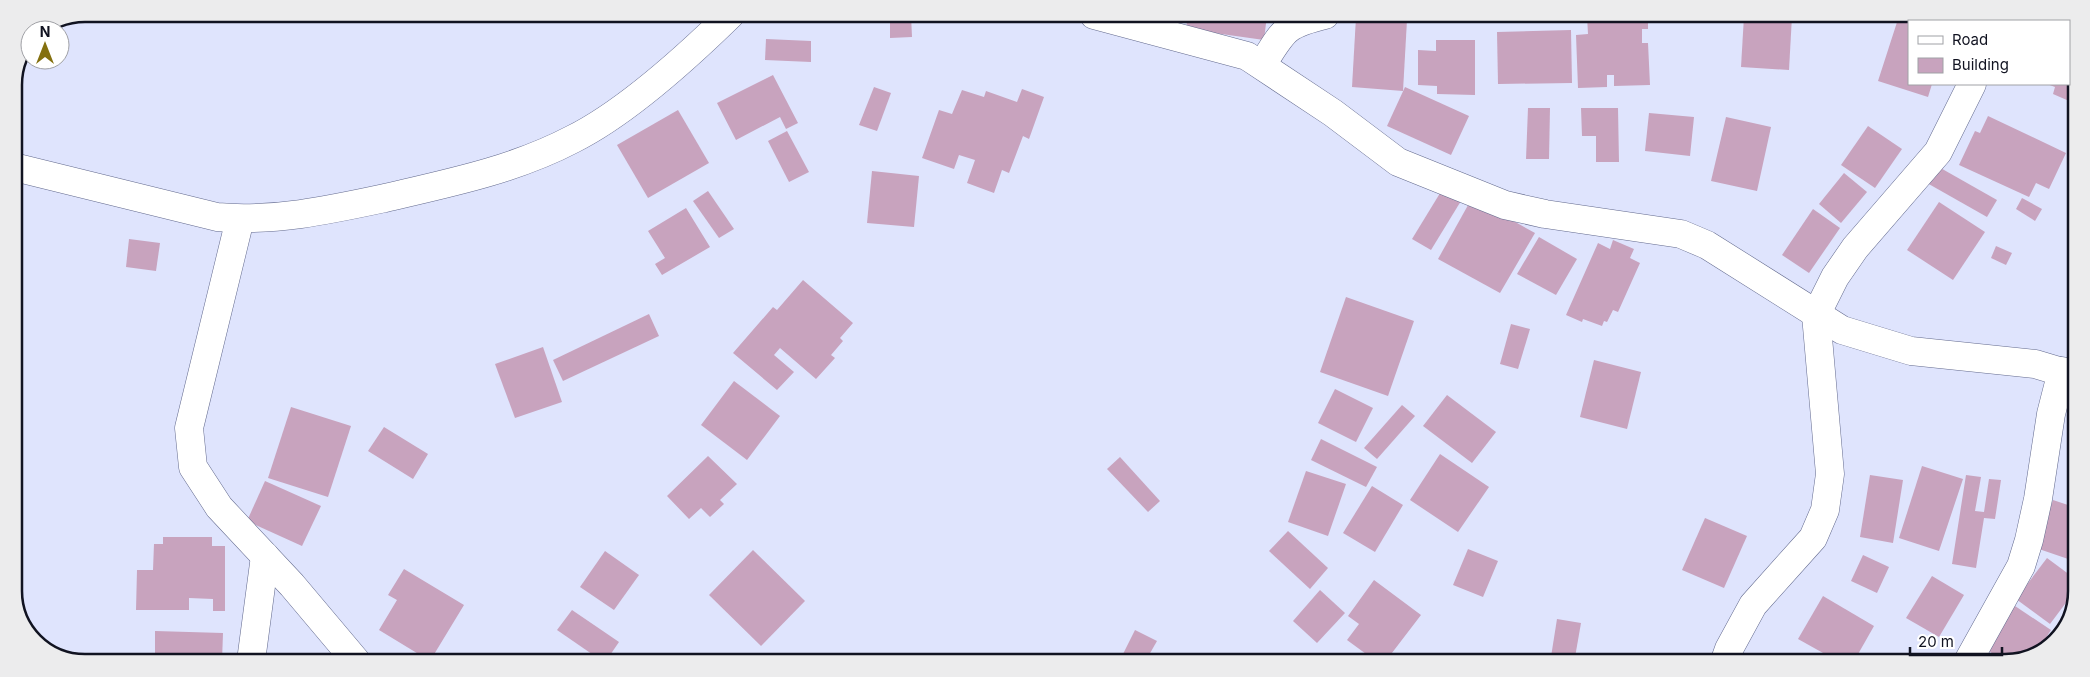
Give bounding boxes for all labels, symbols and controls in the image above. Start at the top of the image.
north arrow [20,20,70,70]
legend [1908,20,2070,85]
text: N [40,23,50,40]
text: Road [1952,30,1988,49]
text: Building [1952,55,2009,74]
scale bar [1910,624,2002,656]
text: 20 m [1918,632,1954,651]

